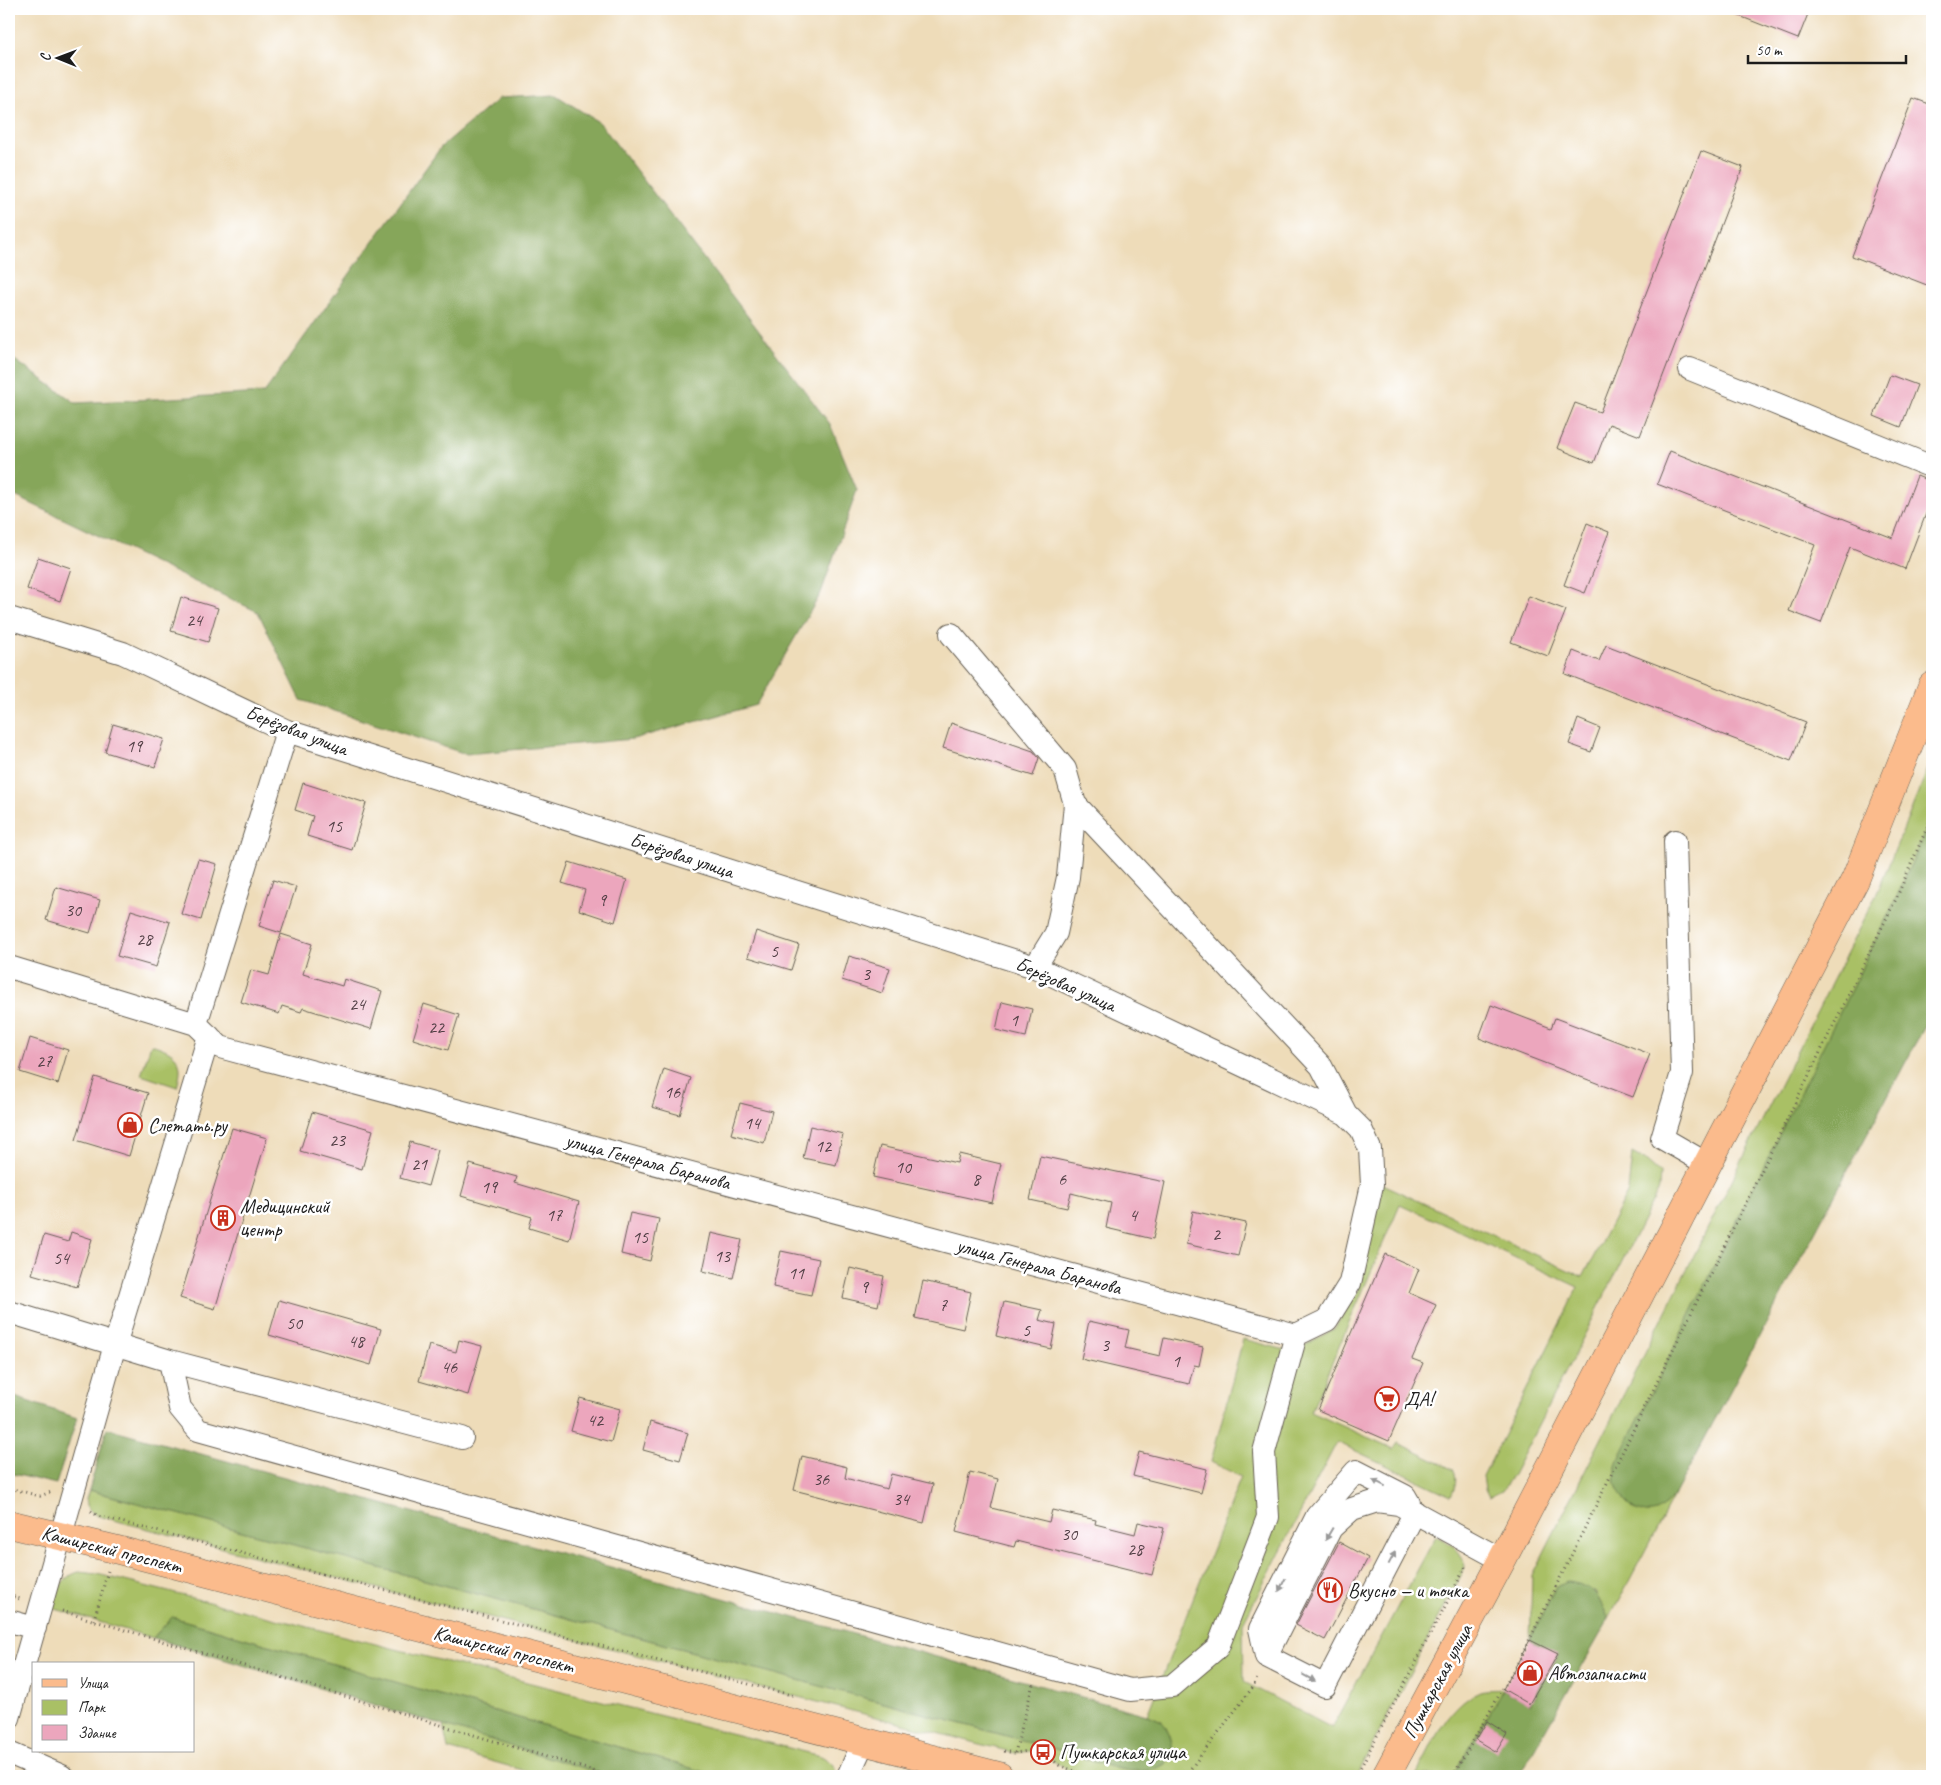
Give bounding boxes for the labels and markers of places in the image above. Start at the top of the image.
shop icon: Слетать.ру [117,1112,143,1138]
place label: Слетать.ру [148,1113,229,1138]
place label: Медицинский центр [240,1194,331,1242]
building icon: Медицинский центр [210,1205,236,1231]
supermarket icon: ДА! [1374,1386,1400,1412]
place label: ДА! [1404,1387,1437,1412]
restaurant icon: Вкусно — и точка [1317,1577,1343,1603]
place label: Вкусно — и точка [1348,1578,1470,1603]
shop icon: Автозапчасти [1517,1660,1543,1686]
place label: Автозапчасти [1548,1661,1647,1686]
bus stop icon: Пушкарская улица [1030,1739,1056,1765]
place label: Пушкарская улица [1060,1740,1187,1765]

